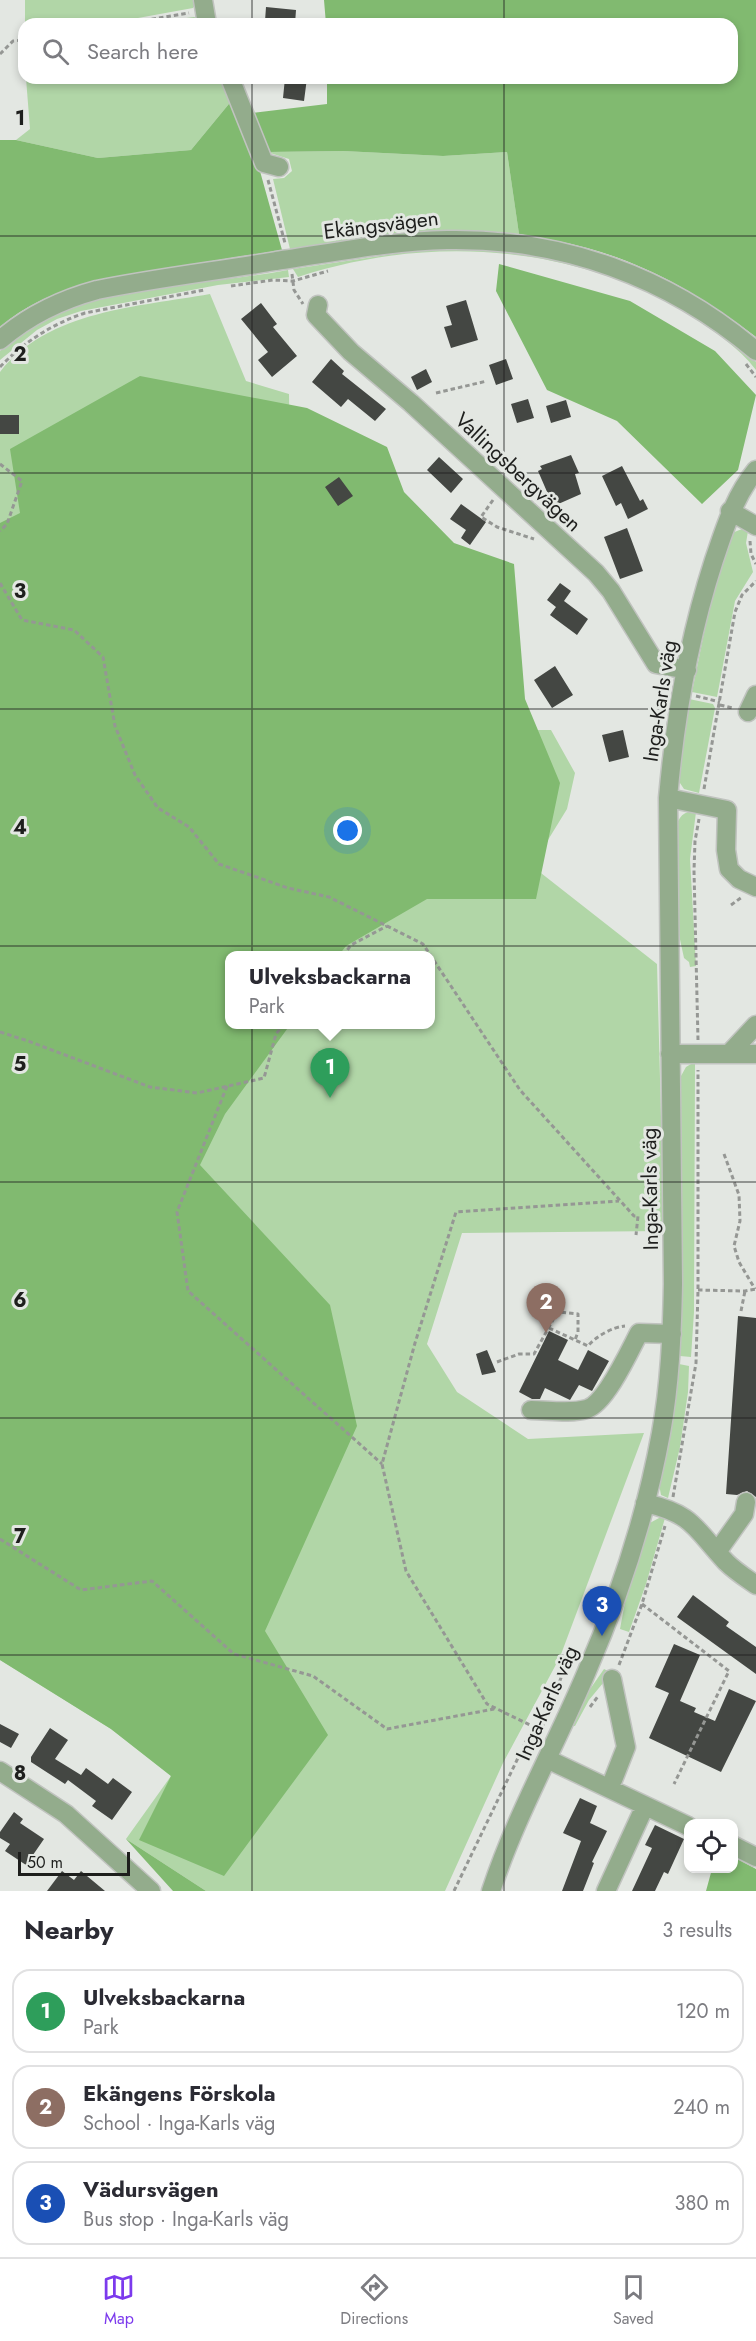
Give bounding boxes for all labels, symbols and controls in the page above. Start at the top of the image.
search box [18,18,738,84]
icon: search [39,35,72,68]
text: Search here [87,35,198,67]
text: 1 [15,104,25,133]
street label: Ekängsvägen [322,203,440,247]
text: 2 [13,340,27,369]
street label: Vallingsbergvägen [448,405,588,539]
text: 3 [14,577,26,606]
street label: Inga-Karls väg [636,638,684,764]
text: 4 [13,813,27,842]
your location [333,816,362,845]
popup [225,951,435,1029]
text: Ulveksbackarna [249,960,411,992]
text: Park [249,992,284,1021]
pin: 1 [310,1048,350,1098]
text: 5 [14,1050,27,1079]
street label: Inga-Karls väg [634,1127,666,1251]
pin: 2 [526,1284,566,1333]
text: 6 [13,1286,27,1315]
text: 7 [14,1522,27,1551]
pin: 3 [582,1586,622,1636]
street label: Inga-Karls väg [508,1641,586,1765]
text: 8 [14,1759,26,1788]
map controls [684,1819,738,1873]
button: locate [684,1819,738,1873]
scale bar [18,1849,130,1876]
text: 50 m [27,1851,63,1874]
text: Nearby [24,1911,113,1949]
text: 3 results [662,1916,732,1945]
text: Ulveksbackarna [83,1981,245,2013]
text: 1 [40,1997,51,2026]
text: 120 m [676,1997,730,2026]
text: Park [83,2013,119,2042]
text: Ekängens Förskola [83,2077,276,2109]
text: 2 [39,2093,52,2122]
text: 240 m [673,2093,730,2122]
text: School · Inga-Karls väg [83,2109,275,2138]
text: Vädursvägen [83,2173,219,2205]
text: 3 [39,2189,52,2218]
text: 380 m [675,2189,730,2218]
text: Bus stop · Inga-Karls väg [83,2205,289,2234]
tab: Map [102,2271,135,2330]
tab: Directions [340,2271,408,2330]
tab: Saved [613,2271,654,2330]

